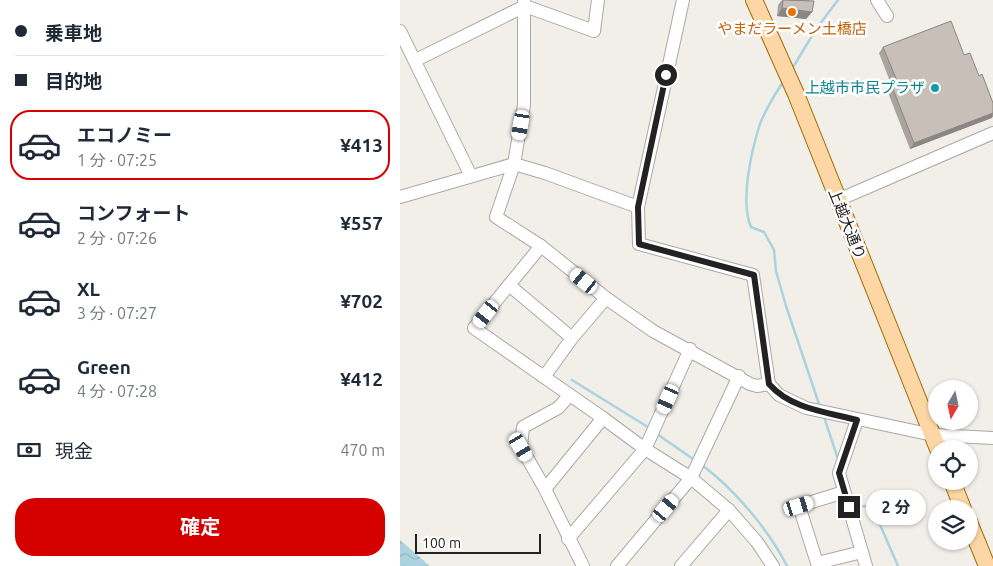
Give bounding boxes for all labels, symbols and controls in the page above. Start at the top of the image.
marker: やまだラーメン土橋店 [786,6,798,18]
place label: やまだラーメン土橋店 [717,20,867,37]
text: 乗車地 [45,22,102,44]
route start [655,64,677,86]
text: 目的地 [45,70,102,92]
place label: 上越市市民プラザ [805,79,925,96]
marker: 上越市市民プラザ [929,82,941,94]
car [511,109,530,141]
icon: car [17,123,62,168]
text: エコノミー [77,124,172,146]
text: ¥413 [340,134,383,156]
text: 1 分 · 07:25 [77,151,157,169]
street label: 上越大通り [826,186,869,262]
icon: car [17,201,62,246]
text: コンフォート [77,202,190,224]
text: ¥557 [340,212,383,234]
text: 2 分 · 07:26 [77,229,157,247]
car [567,266,600,296]
text: XL [77,278,100,300]
icon: car [17,279,62,324]
text: ¥702 [340,290,383,312]
car [470,298,501,330]
text: 3 分 · 07:27 [77,304,157,322]
text: Green [77,356,131,378]
icon: car [17,357,62,402]
text: ¥412 [340,368,383,390]
north arrow [928,380,978,430]
map controls [928,380,978,550]
text: 4 分 · 07:28 [77,382,157,400]
car [655,382,680,416]
car [506,430,535,464]
icon: cash [15,436,43,464]
text: 現金 [55,440,93,462]
button: locate [928,440,978,490]
text: 470 m [340,441,385,459]
callout: 2 分 [866,490,926,524]
car [650,492,681,524]
car [782,494,815,518]
route end [838,496,860,518]
button: 確定 [15,498,385,556]
text: 2 分 [882,498,910,516]
button: layers [928,500,978,550]
scale bar [415,531,541,554]
text: 100 m [422,535,461,551]

